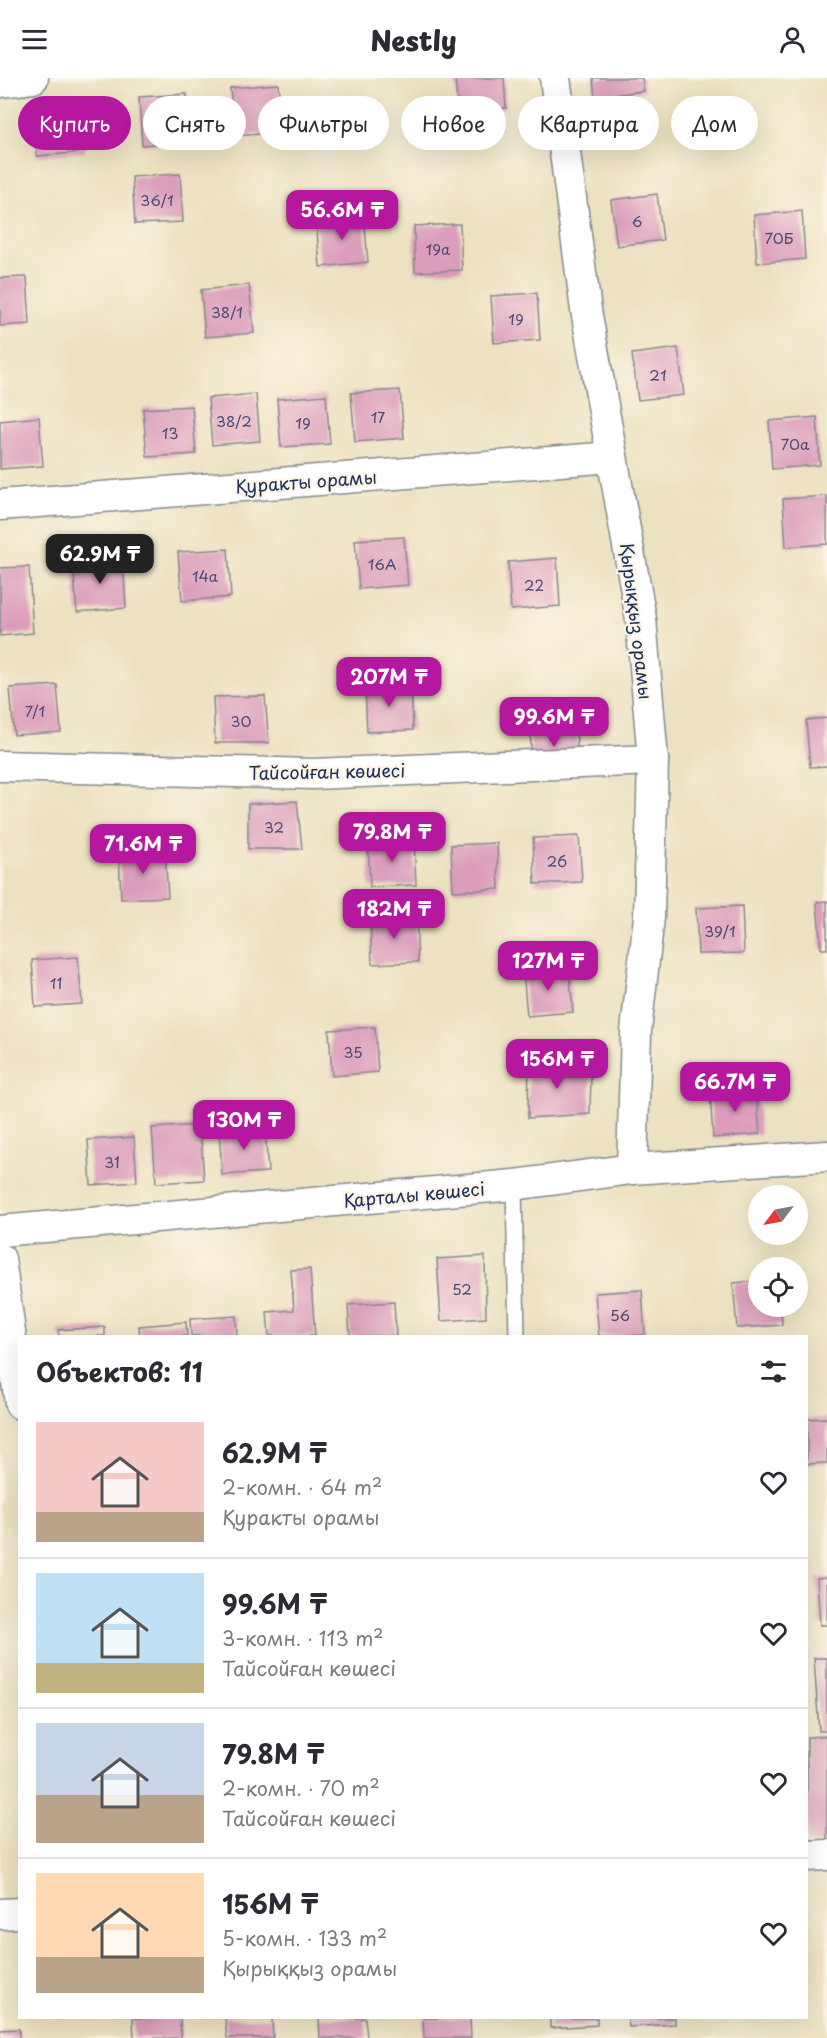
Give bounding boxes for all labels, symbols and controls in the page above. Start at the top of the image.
text: Nestly [370,19,457,60]
icon: menu [18,23,51,56]
icon: person [776,23,809,56]
chip: Купить [18,96,131,150]
chip: Снять [143,96,246,150]
chip: Фильтры [258,96,389,150]
chip: Новое [401,96,506,150]
chip: Квартира [518,96,659,150]
chip: Дом [671,96,758,150]
house number: 36/1 [140,188,174,211]
pin: 56.6M ₸ [287,190,397,241]
text: 56.6M ₸ [300,194,384,224]
house number: 6 [632,209,642,232]
house number: 70Б [765,226,794,249]
house number: 19а [426,237,451,260]
house number: 38/1 [211,300,243,323]
house number: 19 [508,307,524,330]
house number: 21 [649,363,667,386]
house number: 17 [371,405,385,428]
house number: 38/2 [216,409,252,432]
house number: 19 [295,411,311,434]
house number: 13 [162,421,178,444]
house number: 70а [781,432,810,455]
street label: Қуракты орамы [234,463,378,499]
pin: 62.9M ₸ [45,534,155,585]
text: 62.9M ₸ [60,538,140,568]
street label: Қырыққыз орамы [614,541,660,701]
house number: 16А [368,552,396,575]
house number: 14а [192,564,219,587]
house number: 22 [524,573,544,596]
pin: 207M ₸ [340,657,438,708]
text: 207M ₸ [350,661,428,691]
pin: 99.6M ₸ [499,697,609,748]
house number: 7/1 [25,699,45,722]
text: 99.6M ₸ [514,701,594,731]
house number: 30 [231,709,251,732]
street label: Тайсойған көшесі [248,756,406,786]
pin: 79.8M ₸ [337,812,447,863]
house number: 32 [264,815,284,838]
text: 79.8M ₸ [353,816,431,846]
pin: 71.6M ₸ [88,824,198,875]
text: 71.6M ₸ [104,828,182,858]
house number: 26 [547,849,567,872]
pin: 182M ₸ [345,889,443,940]
text: 182M ₸ [357,893,431,923]
house number: 39/1 [704,919,736,942]
pin: 127M ₸ [499,941,597,992]
text: 127M ₸ [512,945,584,975]
house number: 11 [50,971,62,994]
pin: 156M ₸ [508,1039,606,1090]
house number: 35 [343,1040,363,1063]
text: 156M ₸ [520,1043,594,1073]
pin: 66.7M ₸ [680,1062,790,1113]
text: 66.7M ₸ [694,1066,776,1096]
pin: 130M ₸ [195,1100,293,1151]
text: 130M ₸ [207,1104,281,1134]
house number: 31 [104,1150,120,1173]
street label: Қарталы көшесі [342,1174,486,1214]
north arrow [748,1185,808,1245]
map controls [748,1185,808,1317]
button: locate [748,1257,808,1317]
house number: 52 [452,1277,472,1300]
house number: 56 [610,1303,630,1326]
text: Объектов: 11 [36,1352,203,1391]
icon: filters [757,1355,790,1388]
text: 62.9M ₸ [222,1433,327,1472]
icon: home [84,1446,156,1518]
icon: heart [757,1466,790,1499]
text: 2-комн. · 64 m² [222,1472,382,1502]
text: Қуракты орамы [222,1502,380,1532]
text: 99.6M ₸ [222,1584,327,1623]
icon: home [84,1597,156,1669]
icon: heart [757,1617,790,1650]
text: 3-комн. · 113 m² [222,1623,384,1653]
text: Тайсойған көшесі [222,1653,396,1683]
text: 79.8M ₸ [222,1734,324,1773]
icon: home [84,1747,156,1819]
icon: heart [757,1767,790,1800]
text: 2-комн. · 70 m² [222,1773,380,1803]
text: Тайсойған көшесі [222,1803,396,1833]
text: 156M ₸ [222,1884,318,1923]
icon: home [84,1897,156,1969]
icon: heart [757,1917,790,1950]
text: 5-комн. · 133 m² [222,1923,387,1953]
text: Қырыққыз орамы [222,1953,397,1983]

